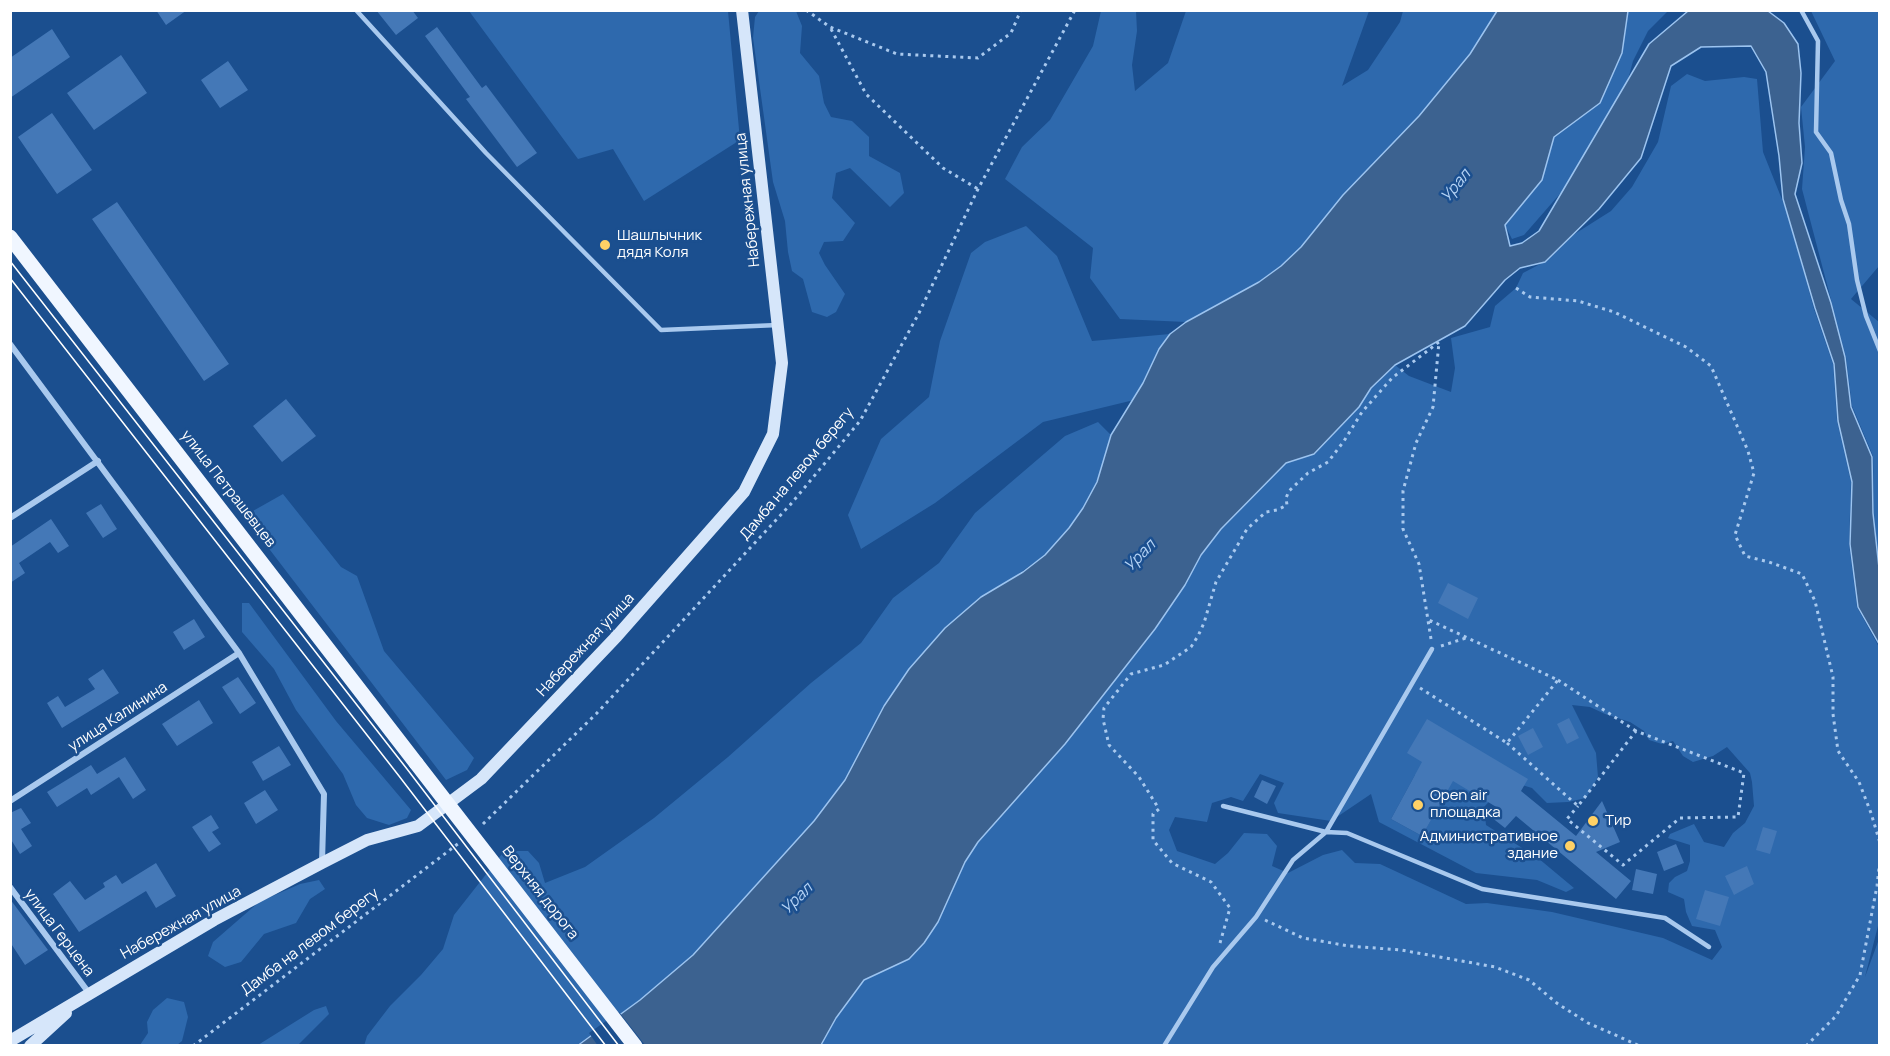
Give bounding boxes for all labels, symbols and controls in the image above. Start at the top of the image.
street label: Набережная улица [732,132,764,268]
water label: Урал [1437,166,1475,206]
place label: Шашлычник дядя Коля [617,227,702,262]
marker: Шашлычник дядя Коля [598,238,612,252]
street label: Дамба на левом берегу [736,404,858,544]
street label: улица Петрашевцев [177,427,279,551]
water label: Урал [1120,536,1160,576]
street label: Набережная улица [533,590,639,700]
street label: улица Калинина [65,678,171,756]
place label: Open air площадка [1430,787,1501,822]
marker: Open air площадка [1411,798,1425,812]
place label: Тир [1605,812,1631,830]
marker: Тир [1586,814,1600,828]
place label: Административное здание [1420,828,1558,863]
marker: Административное здание [1563,839,1577,853]
street label: Верхняя дорога [498,843,582,943]
water label: Урал [777,879,817,919]
street label: Набережная улица [118,882,244,964]
street label: Дамба на левом берегу [238,884,382,1000]
street label: улица Герцена [20,886,98,980]

